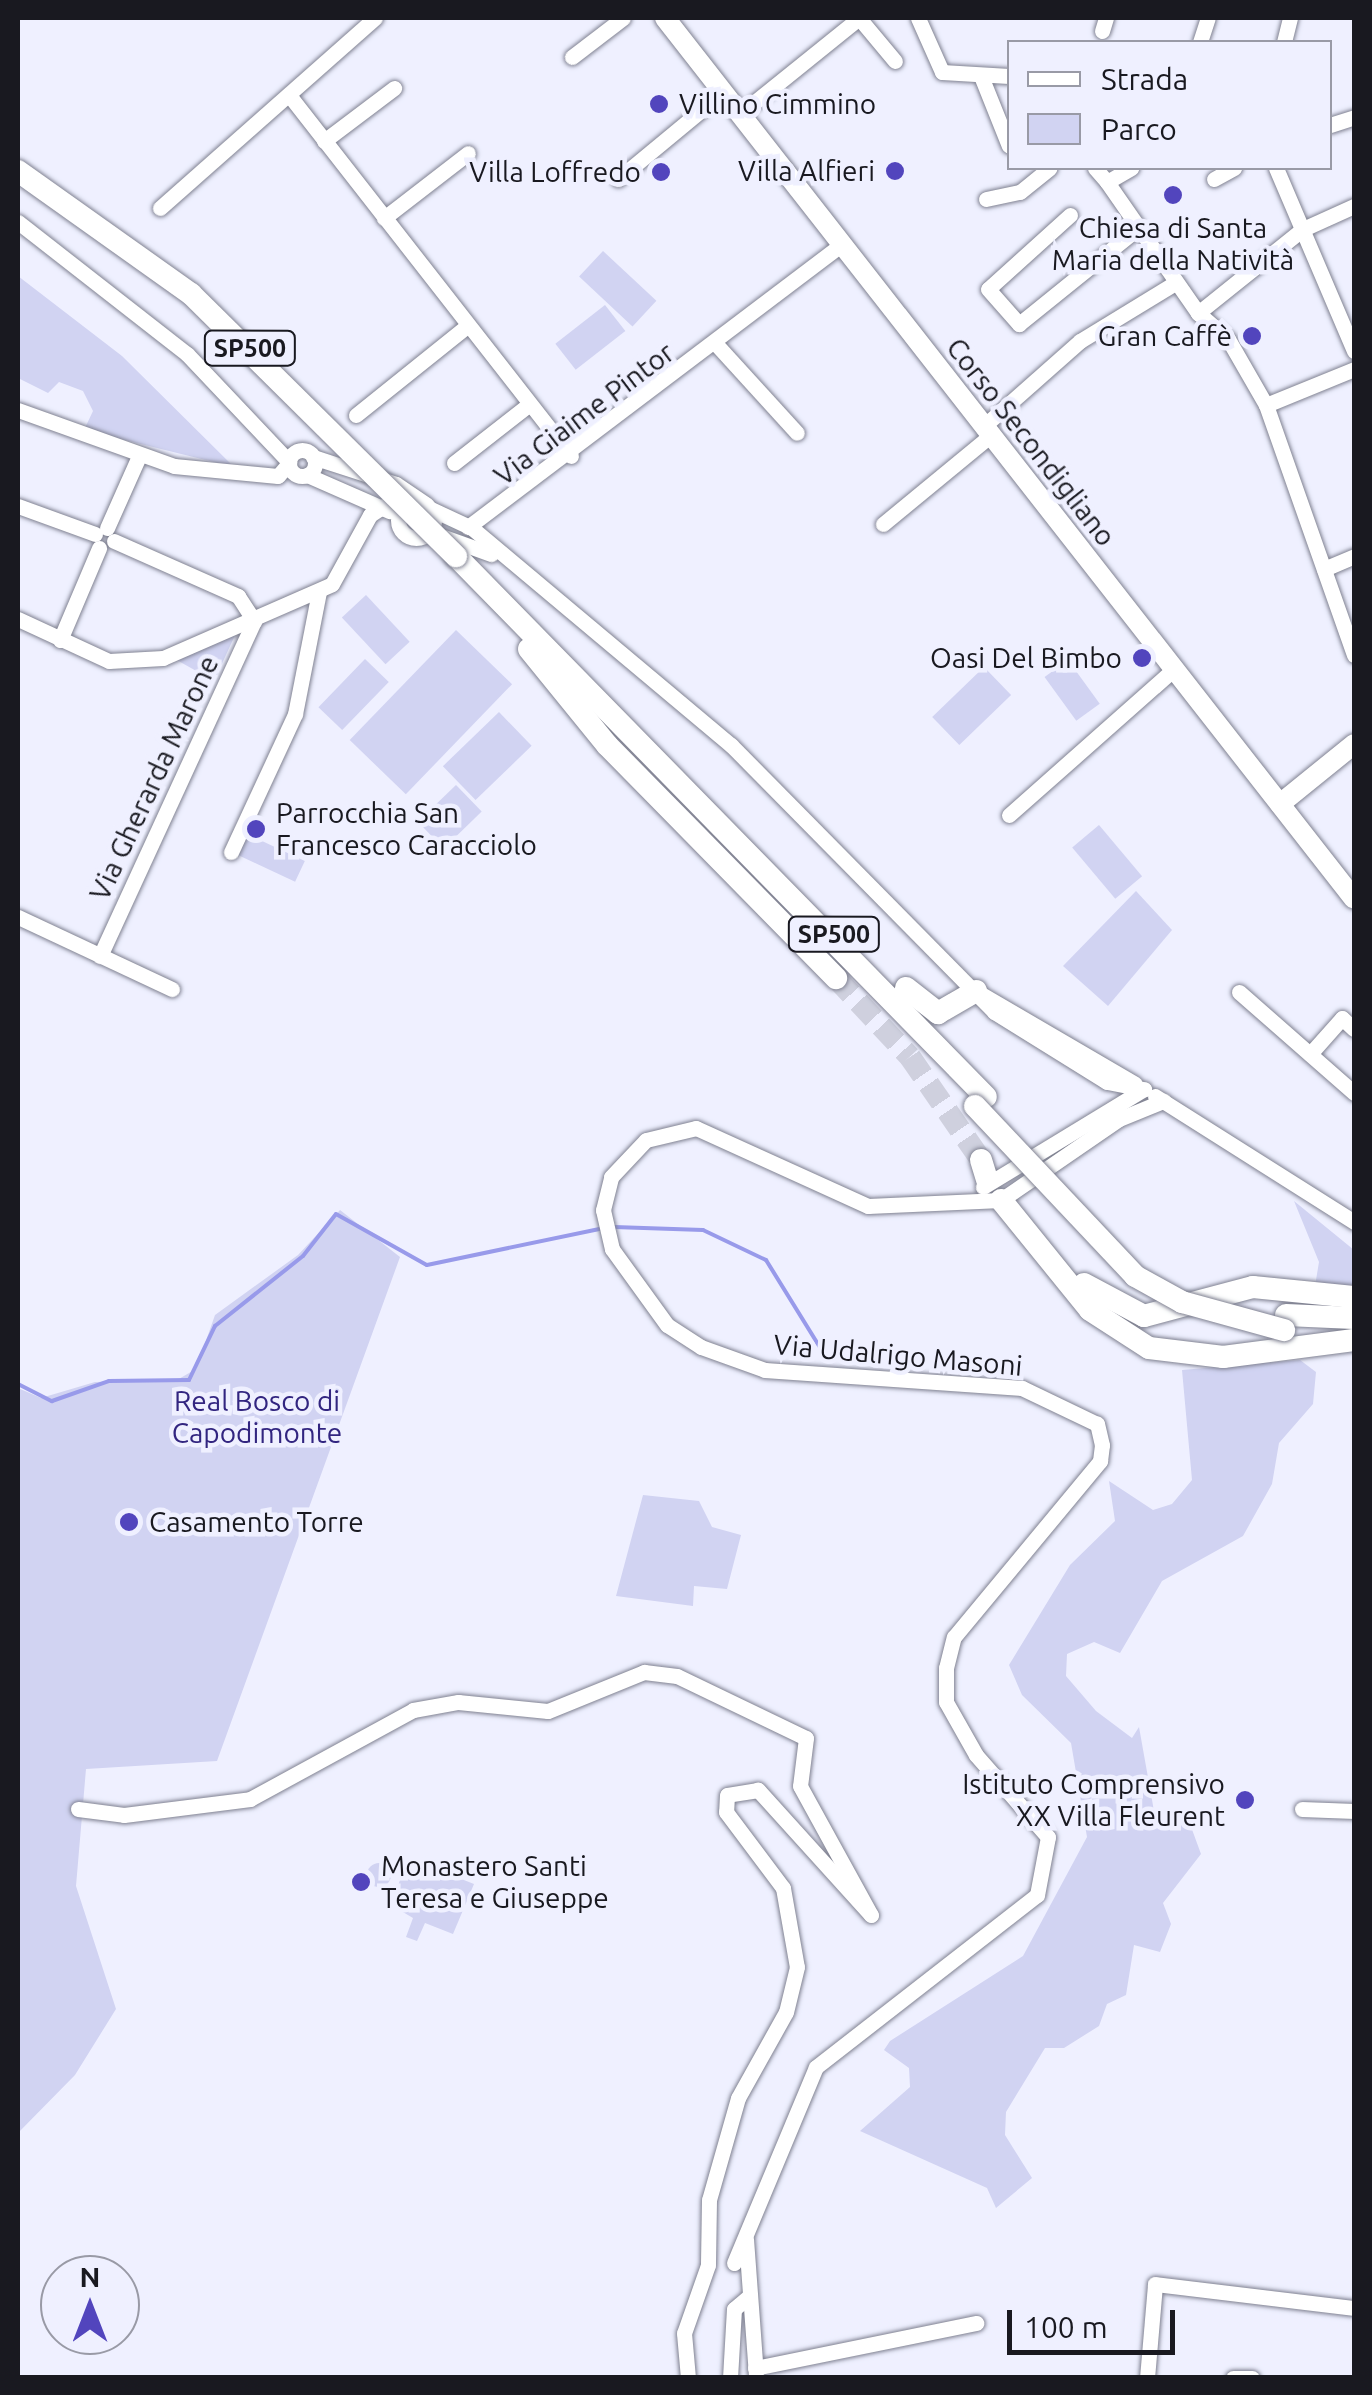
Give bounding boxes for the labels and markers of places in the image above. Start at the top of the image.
place label: Villino Cimmino [679,87,876,121]
marker: Villino Cimmino [648,93,670,115]
place label: Villa Alfieri [738,154,875,188]
place label: Villa Loffredo [469,155,641,189]
marker: Villa Alfieri [884,160,906,182]
marker: Villa Loffredo [650,161,672,183]
marker: Chiesa di Santa Maria della Natività [1162,184,1184,206]
place label: Chiesa di Santa Maria della Natività [1052,211,1294,277]
place label: Gran Caffè [1098,319,1232,353]
marker: Gran Caffè [1241,325,1263,347]
place label: Oasi Del Bimbo [930,641,1122,675]
marker: Oasi Del Bimbo [1131,647,1153,669]
place label: Parrocchia San Francesco Caracciolo [276,796,537,862]
marker: Parrocchia San Francesco Caracciolo [245,818,267,840]
place label: Casamento Torre [149,1505,364,1539]
marker: Casamento Torre [118,1511,140,1533]
place label: Istituto Comprensivo XX Villa Fleurent [962,1767,1225,1833]
marker: Istituto Comprensivo XX Villa Fleurent [1234,1789,1256,1811]
place label: Monastero Santi Teresa e Giuseppe [381,1849,609,1915]
marker: Monastero Santi Teresa e Giuseppe [350,1871,372,1893]

